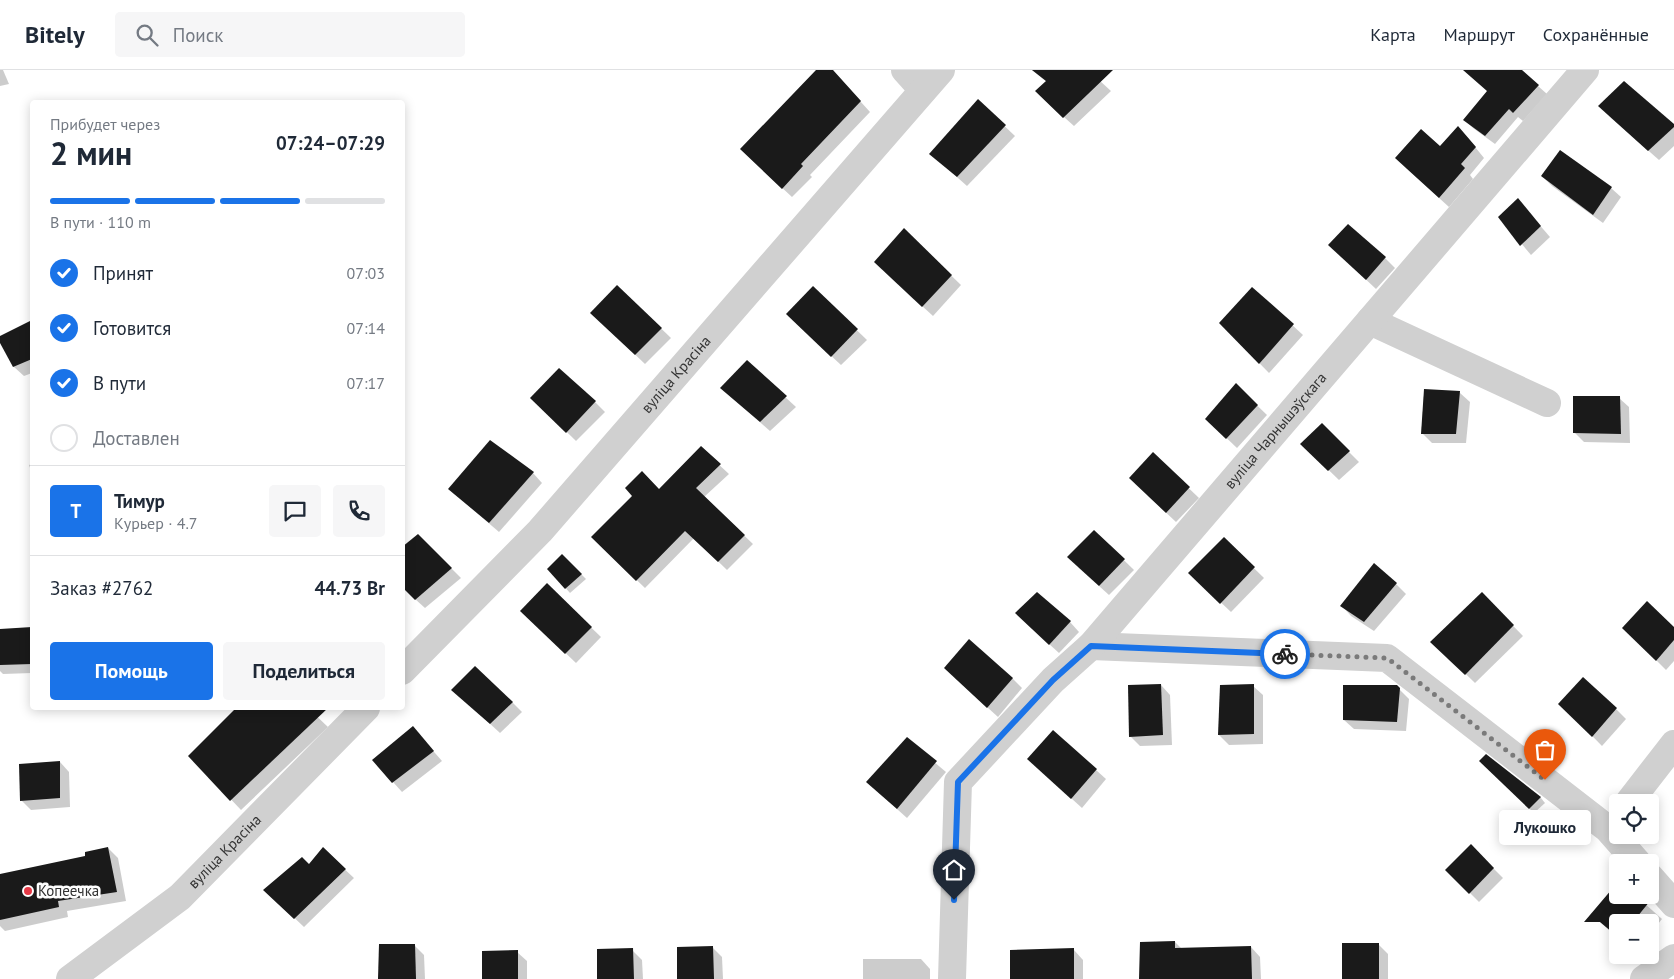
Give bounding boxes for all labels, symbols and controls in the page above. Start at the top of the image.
search box [115,12,465,57]
text: Bitely [25,19,85,50]
icon: search [133,21,161,49]
text: Поиск [173,23,223,47]
text: Карта [1370,23,1416,46]
text: Маршрут [1444,23,1515,46]
text: Сохранённые [1543,23,1649,46]
text: Прибудет через [50,114,160,134]
text: 07:24–07:29 [276,131,385,155]
text: 2 мин [50,132,132,174]
text: В пути · 110 m [50,212,151,232]
icon: check [50,259,78,287]
text: Принят [93,261,153,285]
text: 07:03 [347,263,385,283]
icon: check [50,314,78,342]
text: Готовится [93,316,171,340]
text: 07:14 [347,318,385,338]
street label: вуліца Красіна [637,331,715,417]
street label: вуліца Чарнышэўскага [1220,368,1330,493]
icon: check [50,369,78,397]
text: В пути [93,371,146,395]
text: 07:17 [347,373,385,393]
text: Доставлен [93,426,180,450]
button: chat [269,485,321,537]
button: phone [333,485,385,537]
text: Тимур [114,489,165,513]
text: Т [71,499,81,523]
text: Курьер · 4.7 [114,513,198,533]
text: Заказ #2762 [50,576,153,600]
text: 44.73 Br [315,576,385,600]
courier [1260,629,1310,679]
icon: bike [1271,640,1299,668]
button: Помощь [50,642,213,700]
button: Поделиться [223,642,385,700]
pin [1524,729,1566,780]
icon: bag [1531,736,1559,764]
map controls [1609,794,1659,964]
button: locate [1609,794,1659,844]
street label: вуліца Красіна [184,810,265,892]
callout: Лукошко [1499,810,1591,845]
text: Лукошко [1514,817,1576,837]
pin [933,849,975,900]
button: + [1609,854,1659,904]
icon: home [940,856,968,884]
place label: Копеечка [38,881,99,900]
marker: Копеечка [22,885,34,897]
button: − [1609,914,1659,964]

